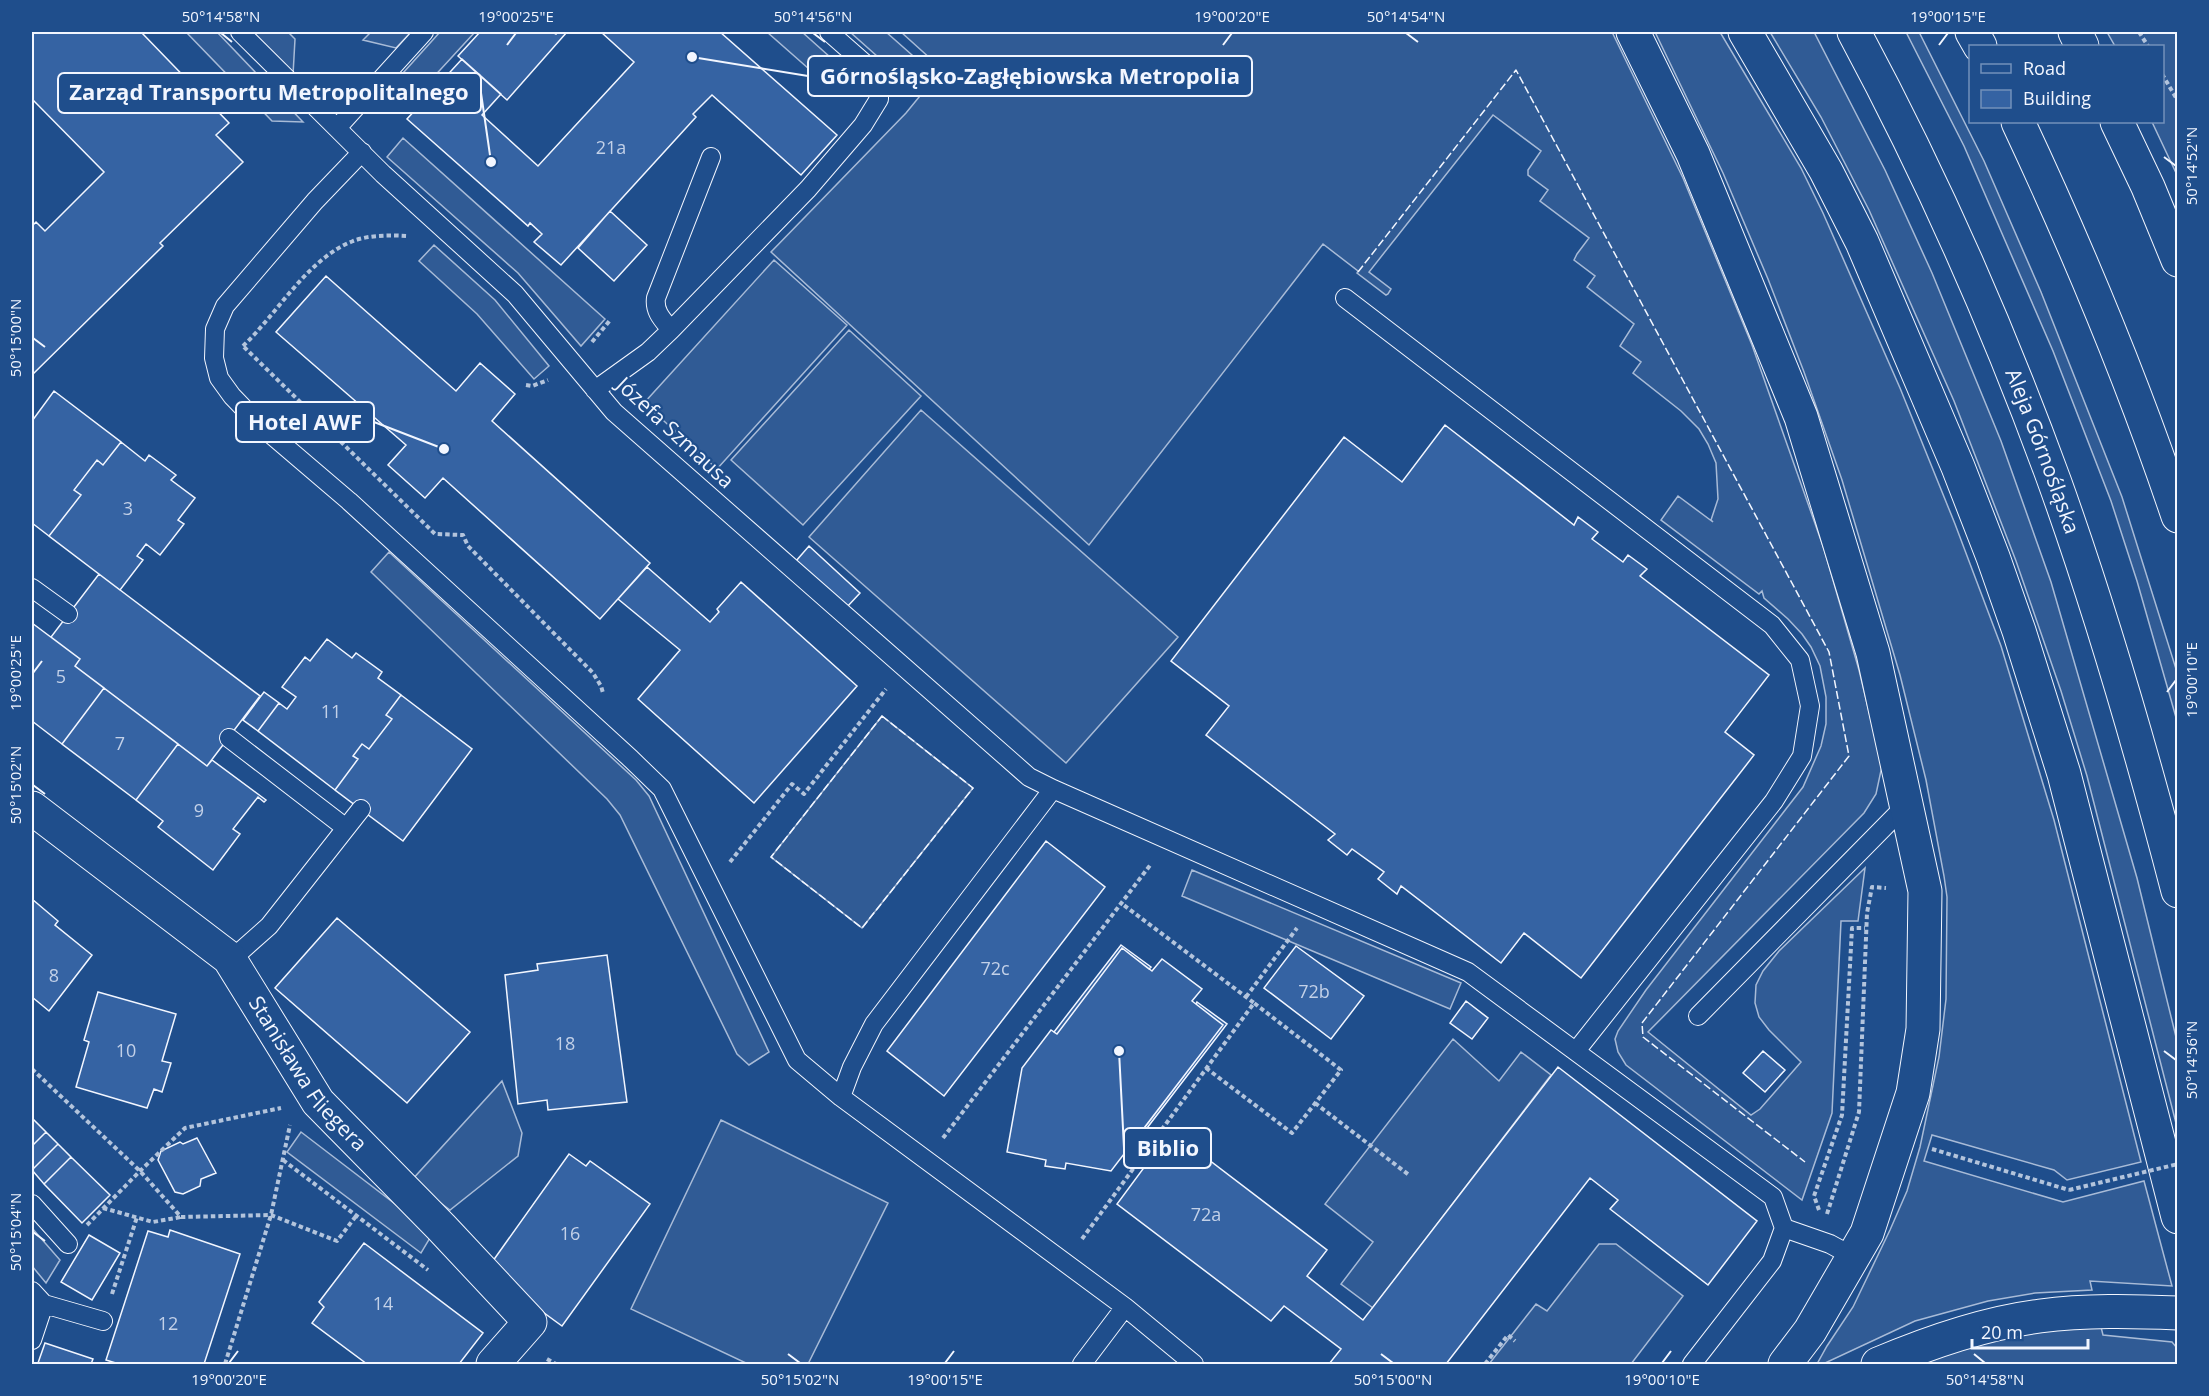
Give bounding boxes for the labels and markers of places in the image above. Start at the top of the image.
callout: Górnośląsko-Zagłębiowska Metropolia [808,56,1252,96]
callout: Zarząd Transportu Metropolitalnego [58,73,481,113]
callout: Hotel AWF [236,402,374,442]
callout: Biblio [1124,1128,1211,1168]

